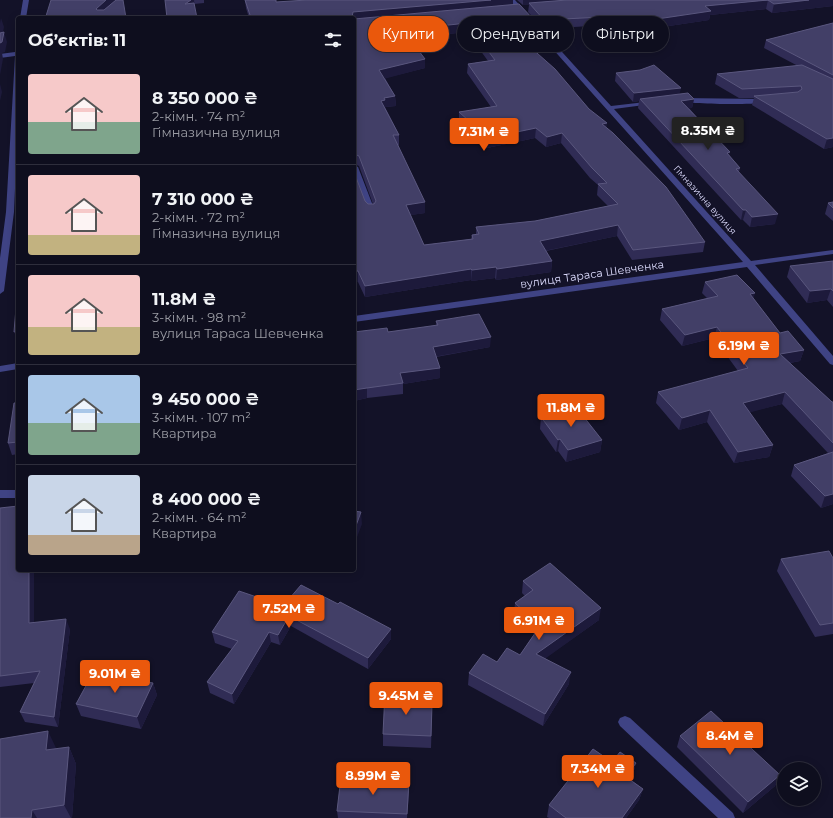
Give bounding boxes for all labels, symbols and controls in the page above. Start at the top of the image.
chip: Купити [368,16,449,52]
chip: Орендувати [457,16,574,52]
chip: Фільтри [582,16,669,52]
icon: filters [322,29,344,51]
text: Об’єктів: 11 [28,30,126,50]
text: 8 350 000 ₴ [152,88,258,108]
icon: home [60,90,108,138]
text: 2-кімн. · 74 m² [152,108,245,124]
pin: 8.35M ₴ [671,117,745,151]
pin: 7.31M ₴ [447,118,521,152]
text: 8.35M ₴ [681,122,735,138]
text: 7.31M ₴ [459,123,509,139]
text: Гімназична вулиця [152,124,280,140]
street label: Гімназична вулиця [672,163,739,236]
text: 7 310 000 ₴ [152,189,254,209]
icon: home [60,191,108,239]
text: 2-кімн. · 72 m² [152,209,245,225]
text: Гімназична вулиця [152,225,280,241]
street label: вулиця Тараса Шевченка [519,257,665,291]
text: 11.8M ₴ [152,289,216,309]
icon: home [60,291,108,339]
text: 3-кімн. · 98 m² [152,309,246,325]
text: вулиця Тараса Шевченка [152,325,324,341]
pin: 6.19M ₴ [707,332,781,366]
text: 6.19M ₴ [718,337,770,353]
text: 9 450 000 ₴ [152,389,259,409]
icon: home [60,391,108,439]
pin: 11.8M ₴ [534,394,608,428]
text: 11.8M ₴ [546,399,596,415]
text: 3-кімн. · 107 m² [152,409,251,425]
text: Квартира [152,425,217,441]
text: 8 400 000 ₴ [152,489,261,509]
icon: home [60,491,108,539]
text: 2-кімн. · 64 m² [152,509,247,525]
text: Квартира [152,525,217,541]
pin: 7.52M ₴ [252,595,326,629]
text: 7.52M ₴ [262,600,316,616]
pin: 6.91M ₴ [502,607,576,641]
text: 6.91M ₴ [513,612,565,628]
pin: 9.01M ₴ [78,660,152,694]
text: 9.01M ₴ [89,665,141,681]
pin: 9.45M ₴ [369,682,443,716]
text: 9.45M ₴ [378,687,434,703]
pin: 8.4M ₴ [697,722,763,756]
text: 8.4M ₴ [706,727,754,743]
pin: 7.34M ₴ [561,755,635,789]
text: 7.34M ₴ [571,760,625,776]
pin: 8.99M ₴ [336,762,410,796]
map controls [777,762,821,806]
button: layers [777,762,821,806]
text: 8.99M ₴ [345,767,401,783]

